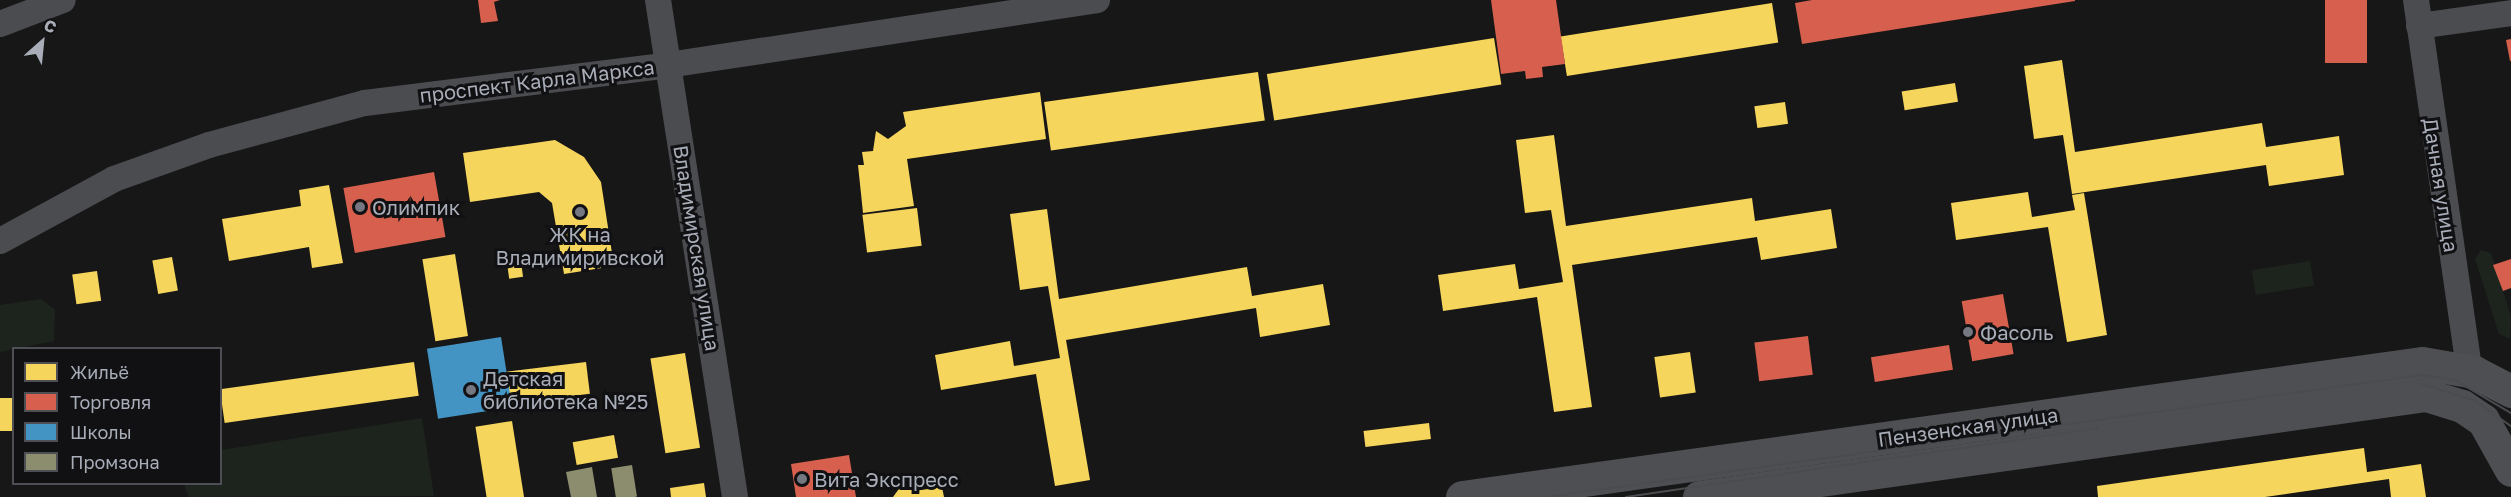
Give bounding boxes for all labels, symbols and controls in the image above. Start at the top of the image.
north arrow [12,12,72,72]
text: С [41,14,60,37]
street label: проспект Карла Маркса [418,55,656,107]
street label: Дачная улица [2419,116,2463,254]
street label: Владимирская улица [669,143,725,353]
place label: Олимпик [372,195,460,219]
marker: Олимпик [353,200,367,214]
marker: ЖК на Владимиривской [573,205,587,219]
place label: ЖК на Владимиривской [495,222,665,269]
place label: Фасоль [1980,320,2053,344]
marker: Фасоль [1961,325,1975,339]
legend [12,347,222,485]
text: Жильё [70,361,129,383]
place label: Детская библиотека №25 [483,366,648,413]
marker: Детская библиотека №25 [464,383,478,397]
text: Торговля [70,391,151,413]
street label: Пензенская улица [1876,402,2060,452]
text: Школы [70,421,132,443]
text: Промзона [70,451,160,473]
place label: Вита Экспресс [814,467,959,491]
marker: Вита Экспресс [795,472,809,486]

